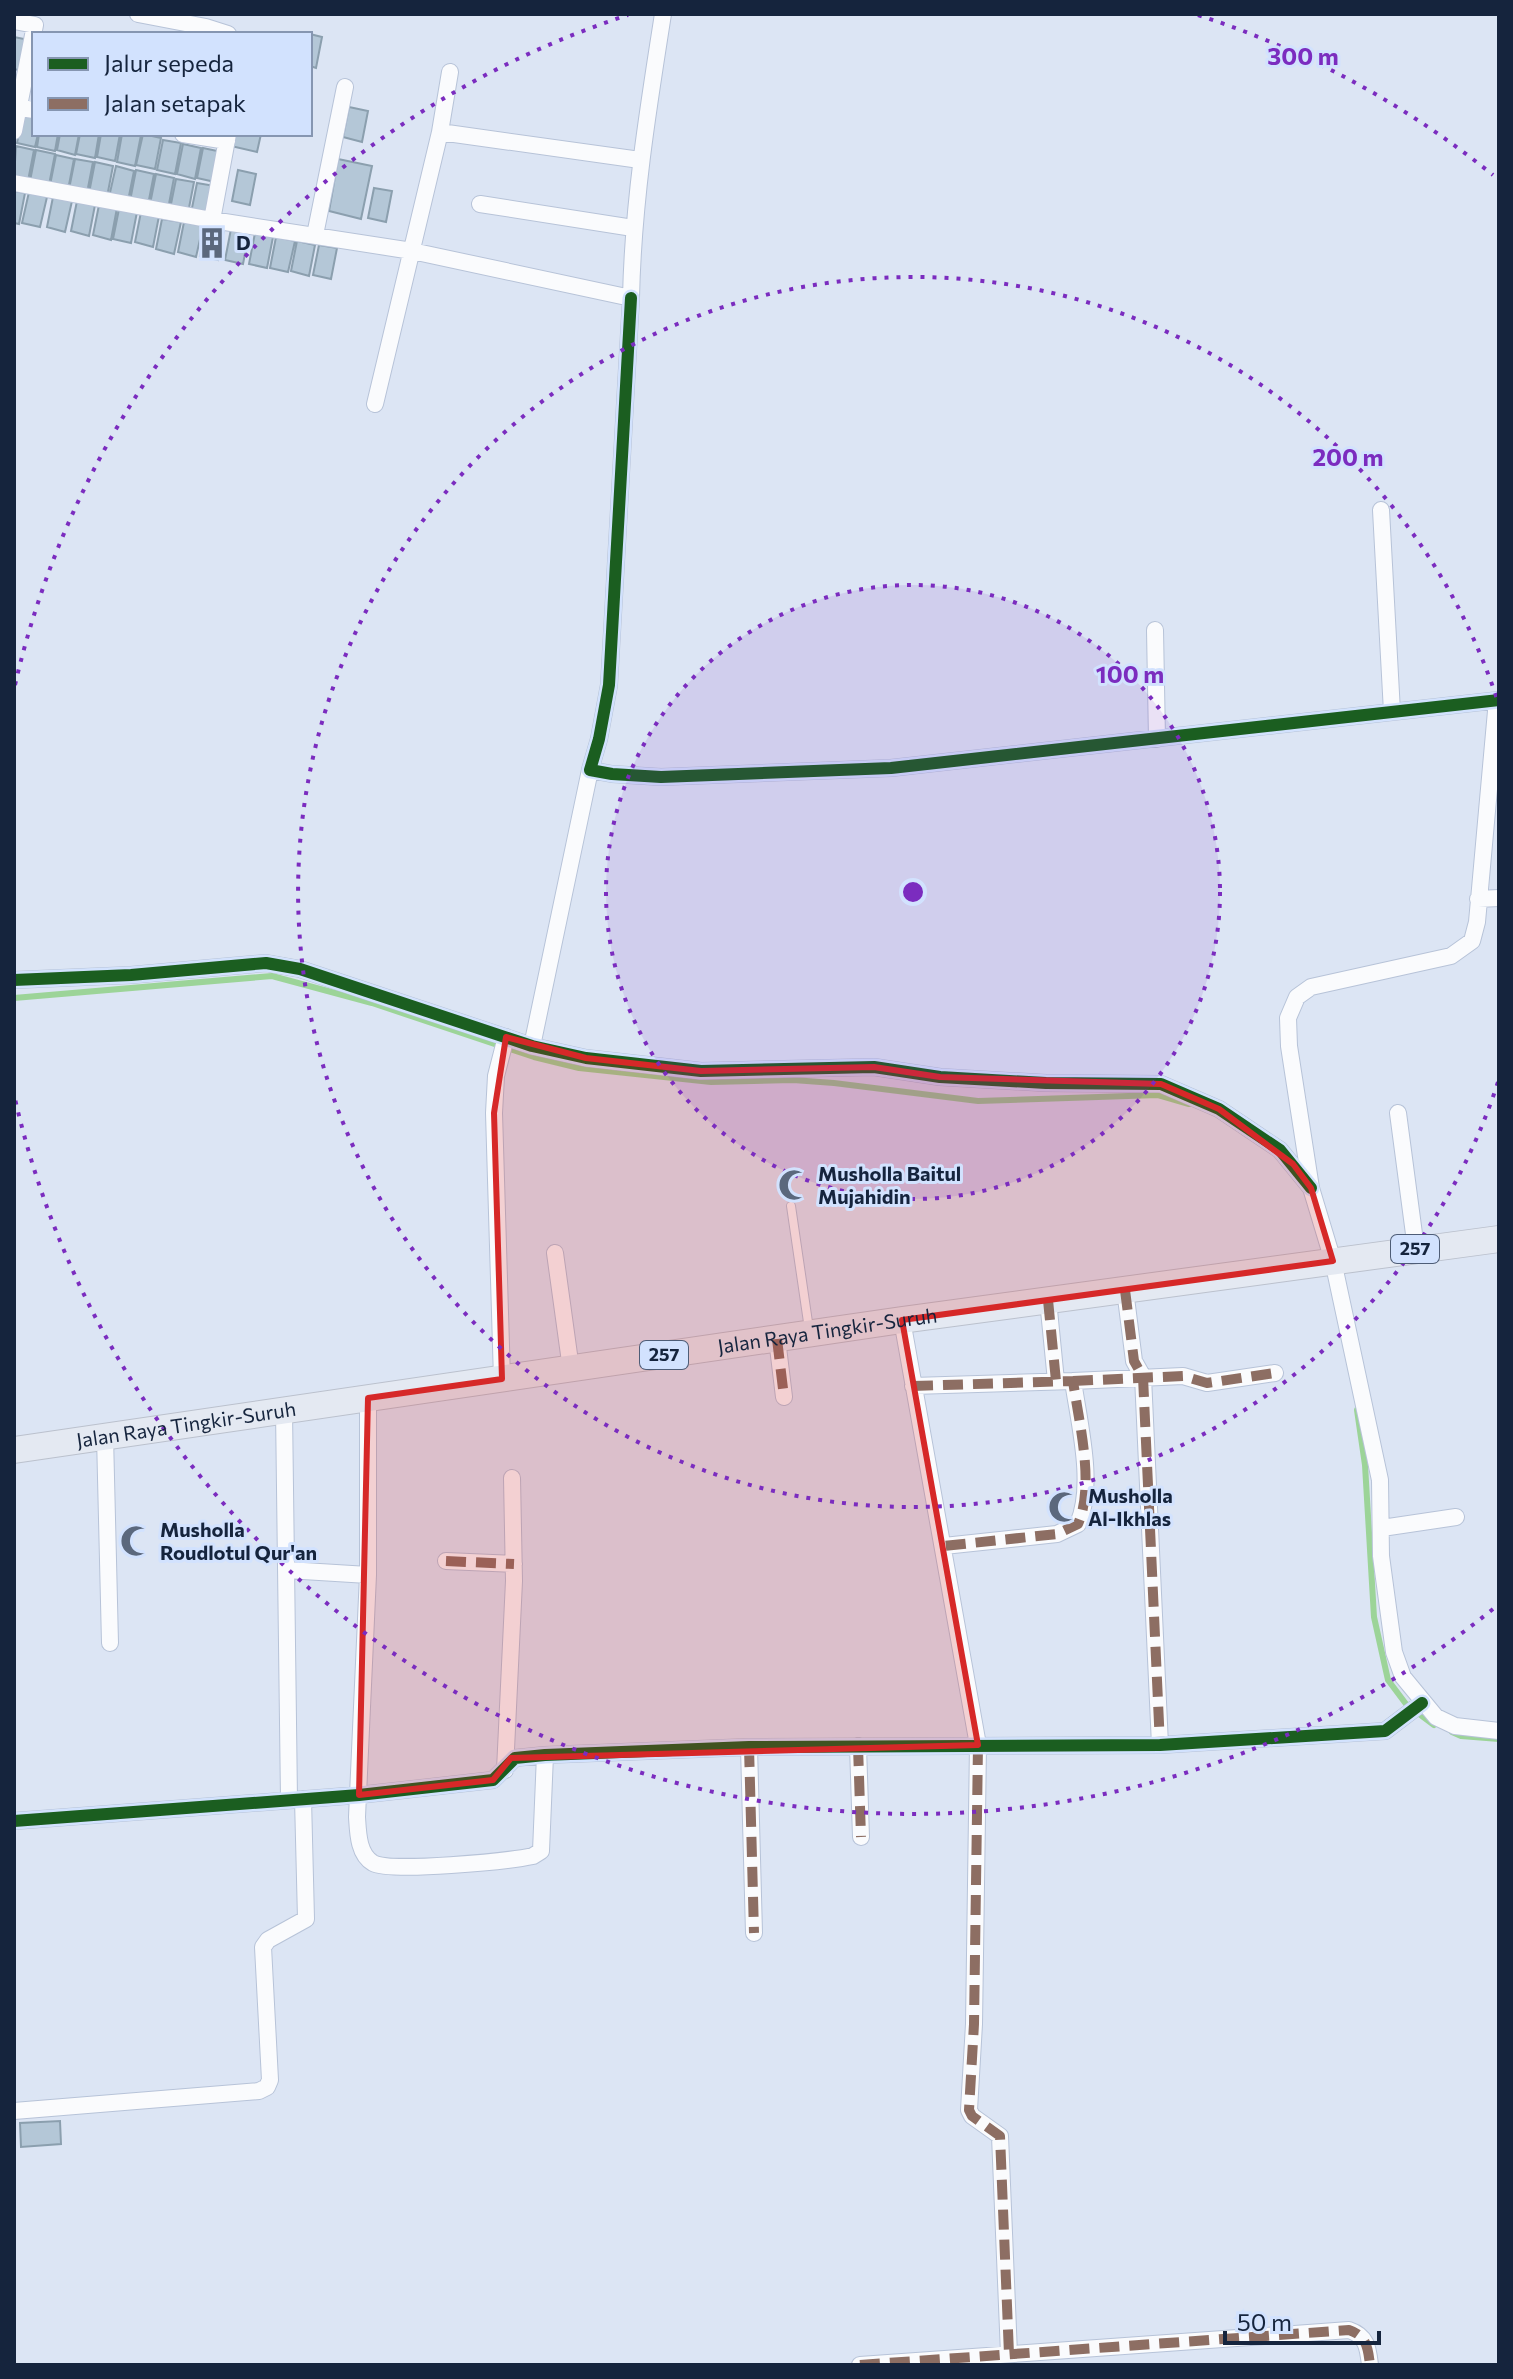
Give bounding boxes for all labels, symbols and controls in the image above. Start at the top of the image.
legend [32,32,312,136]
text: 300 m [1267,41,1339,70]
text: Jalur sepeda [104,48,234,77]
text: Jalan setapak [104,88,246,117]
building icon: D [195,226,229,260]
place label: D [236,230,251,254]
text: 200 m [1313,442,1383,471]
text: 100 m [1096,659,1164,688]
centre of rings [899,878,927,906]
place label: Musholla Baitul Mujahidin [818,1161,961,1208]
mosque icon: Musholla Baitul Mujahidin [777,1168,811,1202]
road number: 257 [1391,1235,1439,1263]
street label: Jalan Raya Tingkir-Suruh [716,1302,938,1358]
road number: 257 [640,1341,688,1369]
street label: Jalan Raya Tingkir-Suruh [75,1396,297,1452]
place label: Musholla Al-Ikhlas [1088,1483,1173,1530]
mosque icon: Musholla Al-Ikhlas [1047,1490,1081,1524]
place label: Musholla Roudlotul Qur'an [160,1517,317,1564]
mosque icon: Musholla Roudlotul Qur'an [119,1524,153,1558]
scale bar [1225,2295,1379,2345]
text: 50 m [1237,2307,1292,2336]

